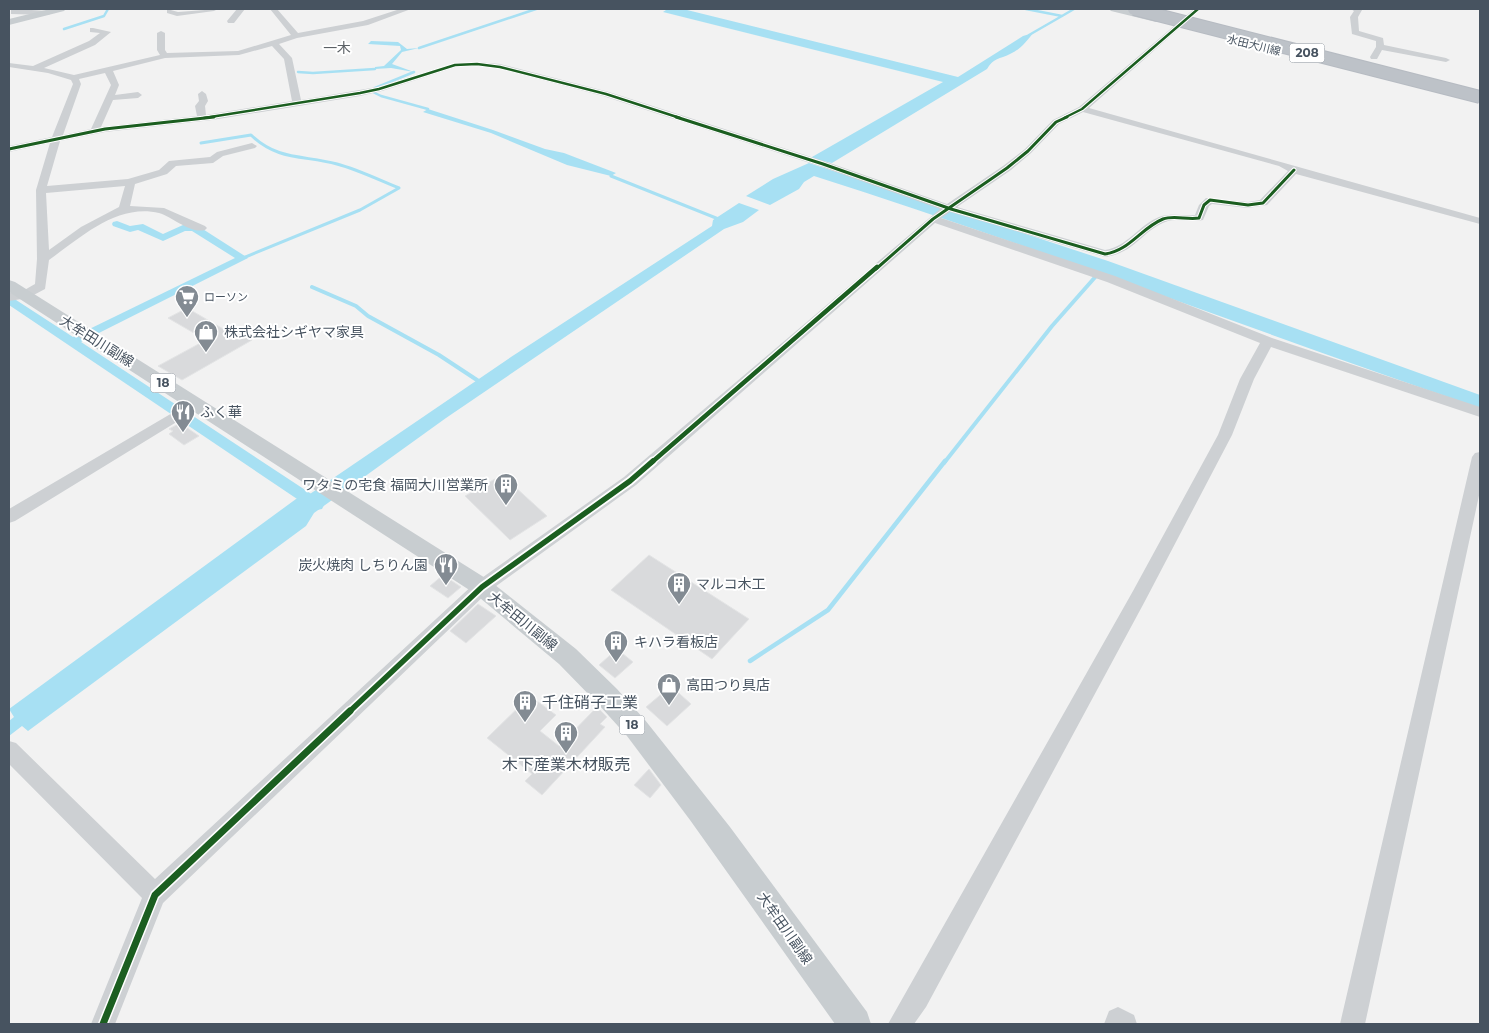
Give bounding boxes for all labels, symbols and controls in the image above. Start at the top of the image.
street label: 水田大川線 [1226,32,1282,58]
district label: 一木 [323,39,351,57]
road number: 208 [1290,44,1324,62]
supermarket icon: ローソン [174,284,200,318]
place label: ローソン [204,290,248,304]
street label: 大牟田川副線 [57,311,137,371]
shop icon: 株式会社シギヤマ家具 [193,319,219,353]
place label: 株式会社シギヤマ家具 [224,323,364,341]
road number: 18 [150,373,176,392]
restaurant icon: ふく華 [170,399,196,433]
place label: ふく華 [200,403,242,421]
building icon: ワタミの宅食 福岡大川営業所 [493,472,519,506]
place label: ワタミの宅食 福岡大川営業所 [302,476,488,494]
restaurant icon: 炭火焼肉 しちりん園 [433,552,459,586]
place label: 炭火焼肉 しちりん園 [298,556,428,574]
building icon: マルコ木工 [666,571,692,605]
place label: マルコ木工 [696,575,766,593]
street label: 大牟田川副線 [485,588,561,654]
building icon: キハラ看板店 [603,629,629,663]
place label: キハラ看板店 [634,633,718,651]
shop icon: 高田つり具店 [656,672,682,706]
place label: 高田つり具店 [686,676,770,694]
building icon: 千住硝子工業 [512,689,538,723]
place label: 千住硝子工業 [542,693,638,712]
road number: 18 [620,716,644,734]
building icon: 木下産業木材販売 [553,720,579,754]
place label: 木下産業木材販売 [502,755,630,774]
street label: 大牟田川副線 [754,888,816,968]

